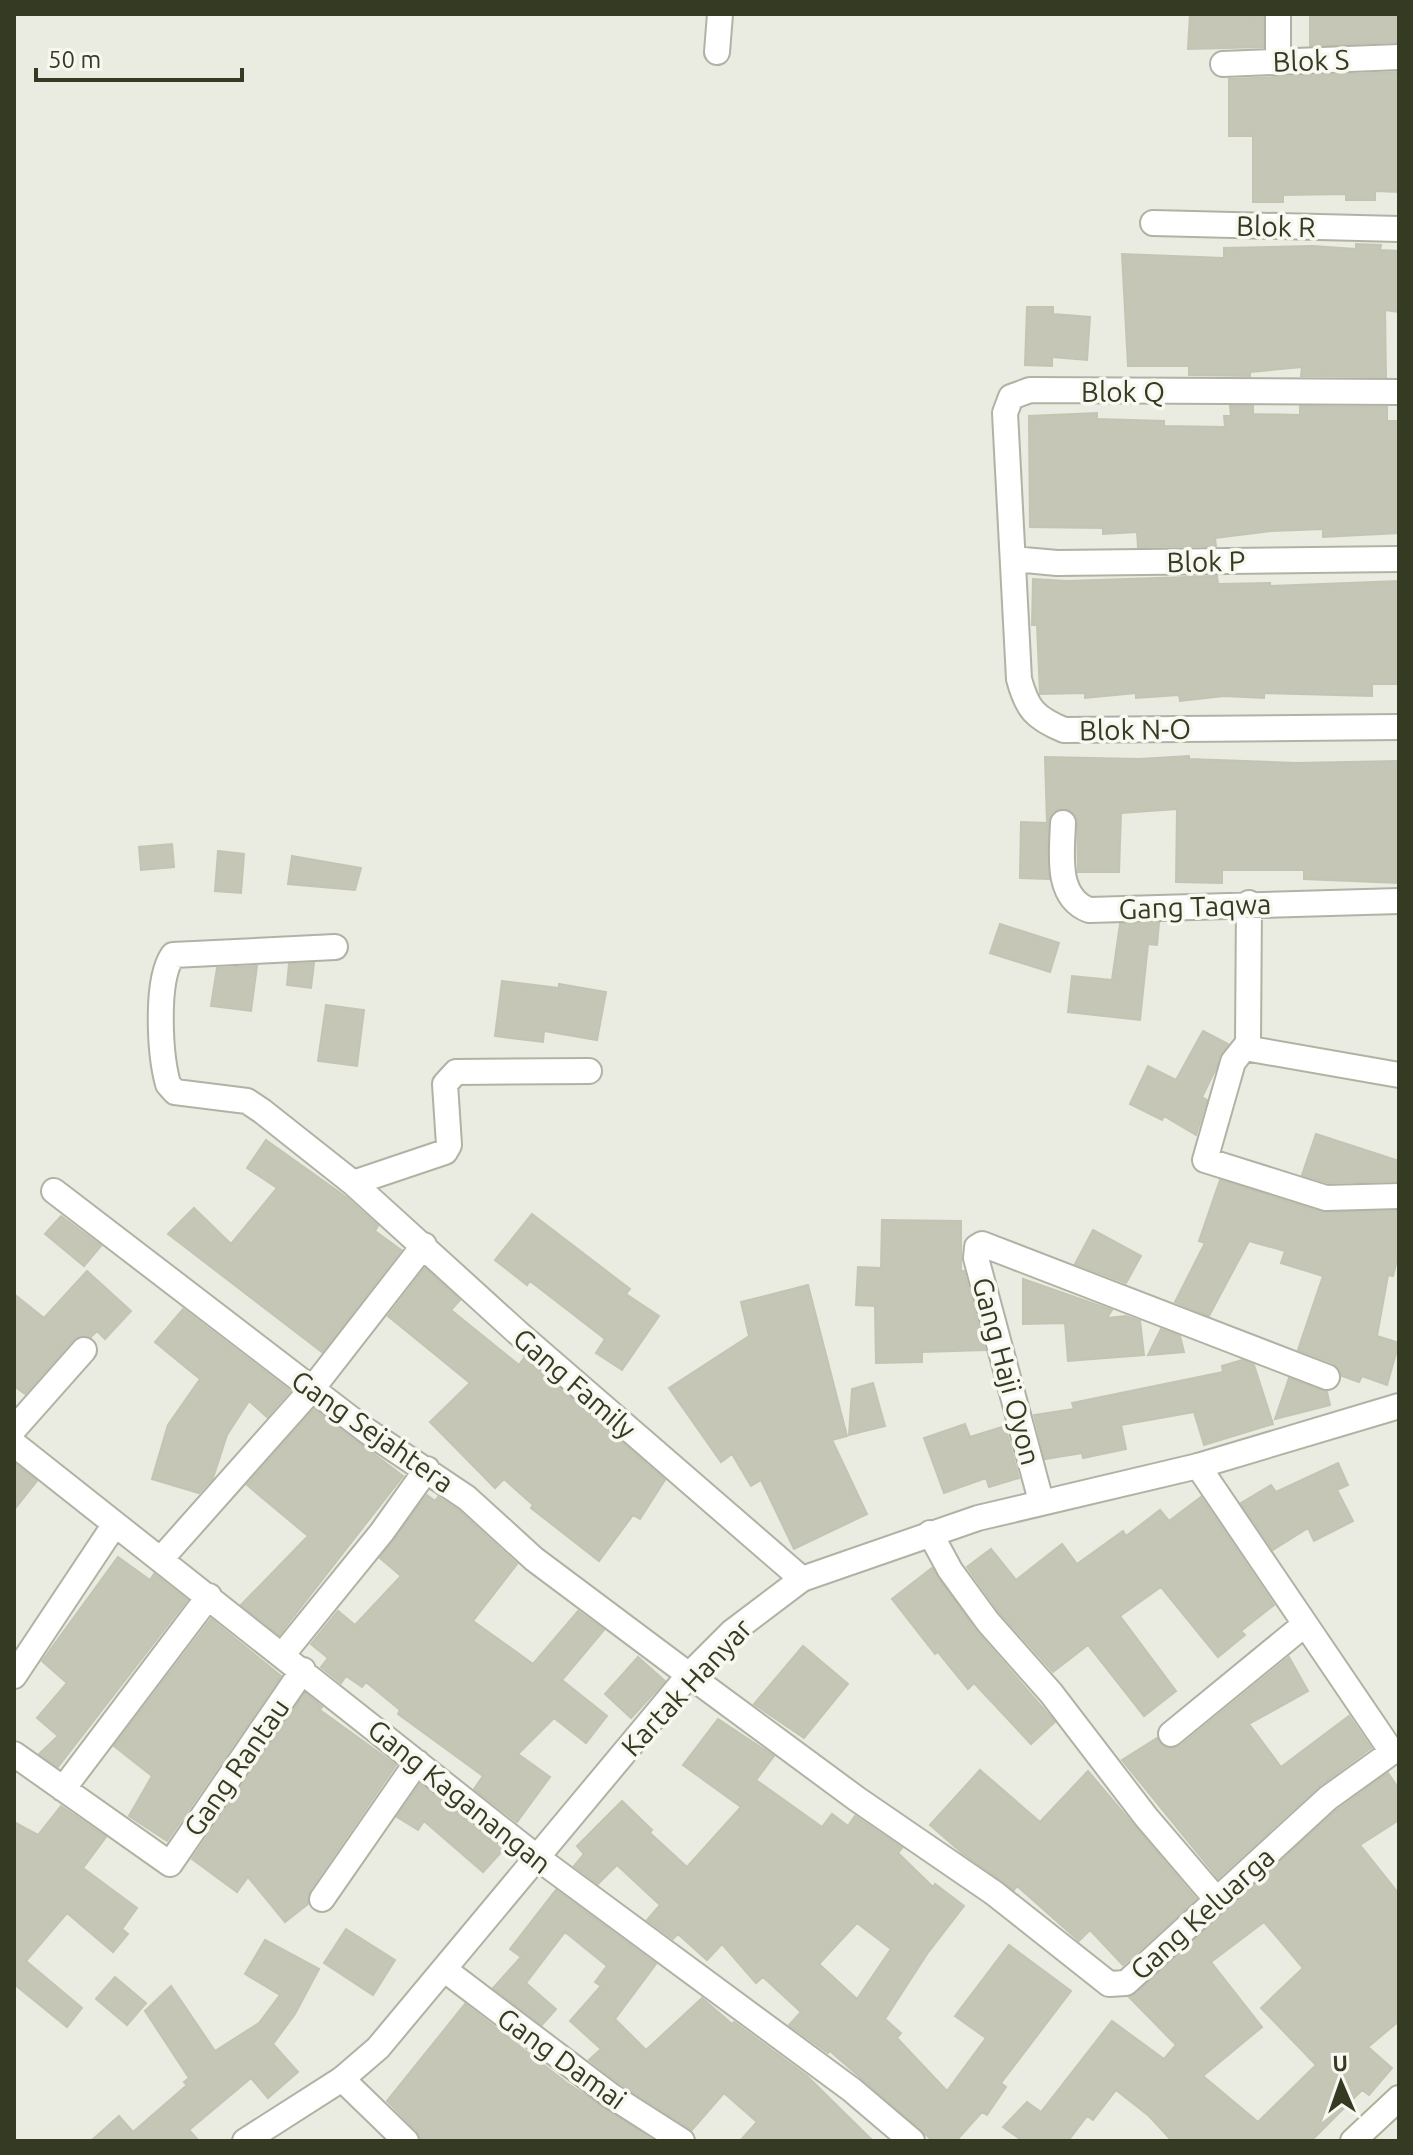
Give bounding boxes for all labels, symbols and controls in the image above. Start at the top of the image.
scale bar [36,32,242,82]
street label: Blok S [1272,43,1350,77]
text: 50 m [48,46,101,73]
street label: Blok R [1236,210,1316,242]
street label: Blok Q [1081,376,1165,407]
street label: Blok P [1166,545,1246,577]
street label: Blok N-O [1079,713,1191,745]
street label: Gang Taqwa [1118,888,1272,924]
street label: Gang Haji Oyon [967,1274,1047,1468]
street label: Gang Family [508,1322,642,1444]
street label: Gang Sejahtera [286,1364,460,1498]
street label: Kartak Hanyar [615,1612,758,1762]
street label: Gang Rantau [177,1692,295,1842]
street label: Gang Kaganangan [362,1713,558,1879]
street label: Gang Keluarga [1124,1840,1280,1986]
street label: Gang Damai [492,2001,632,2115]
north arrow [1301,2043,1381,2123]
text: U [1332,2050,1348,2075]

